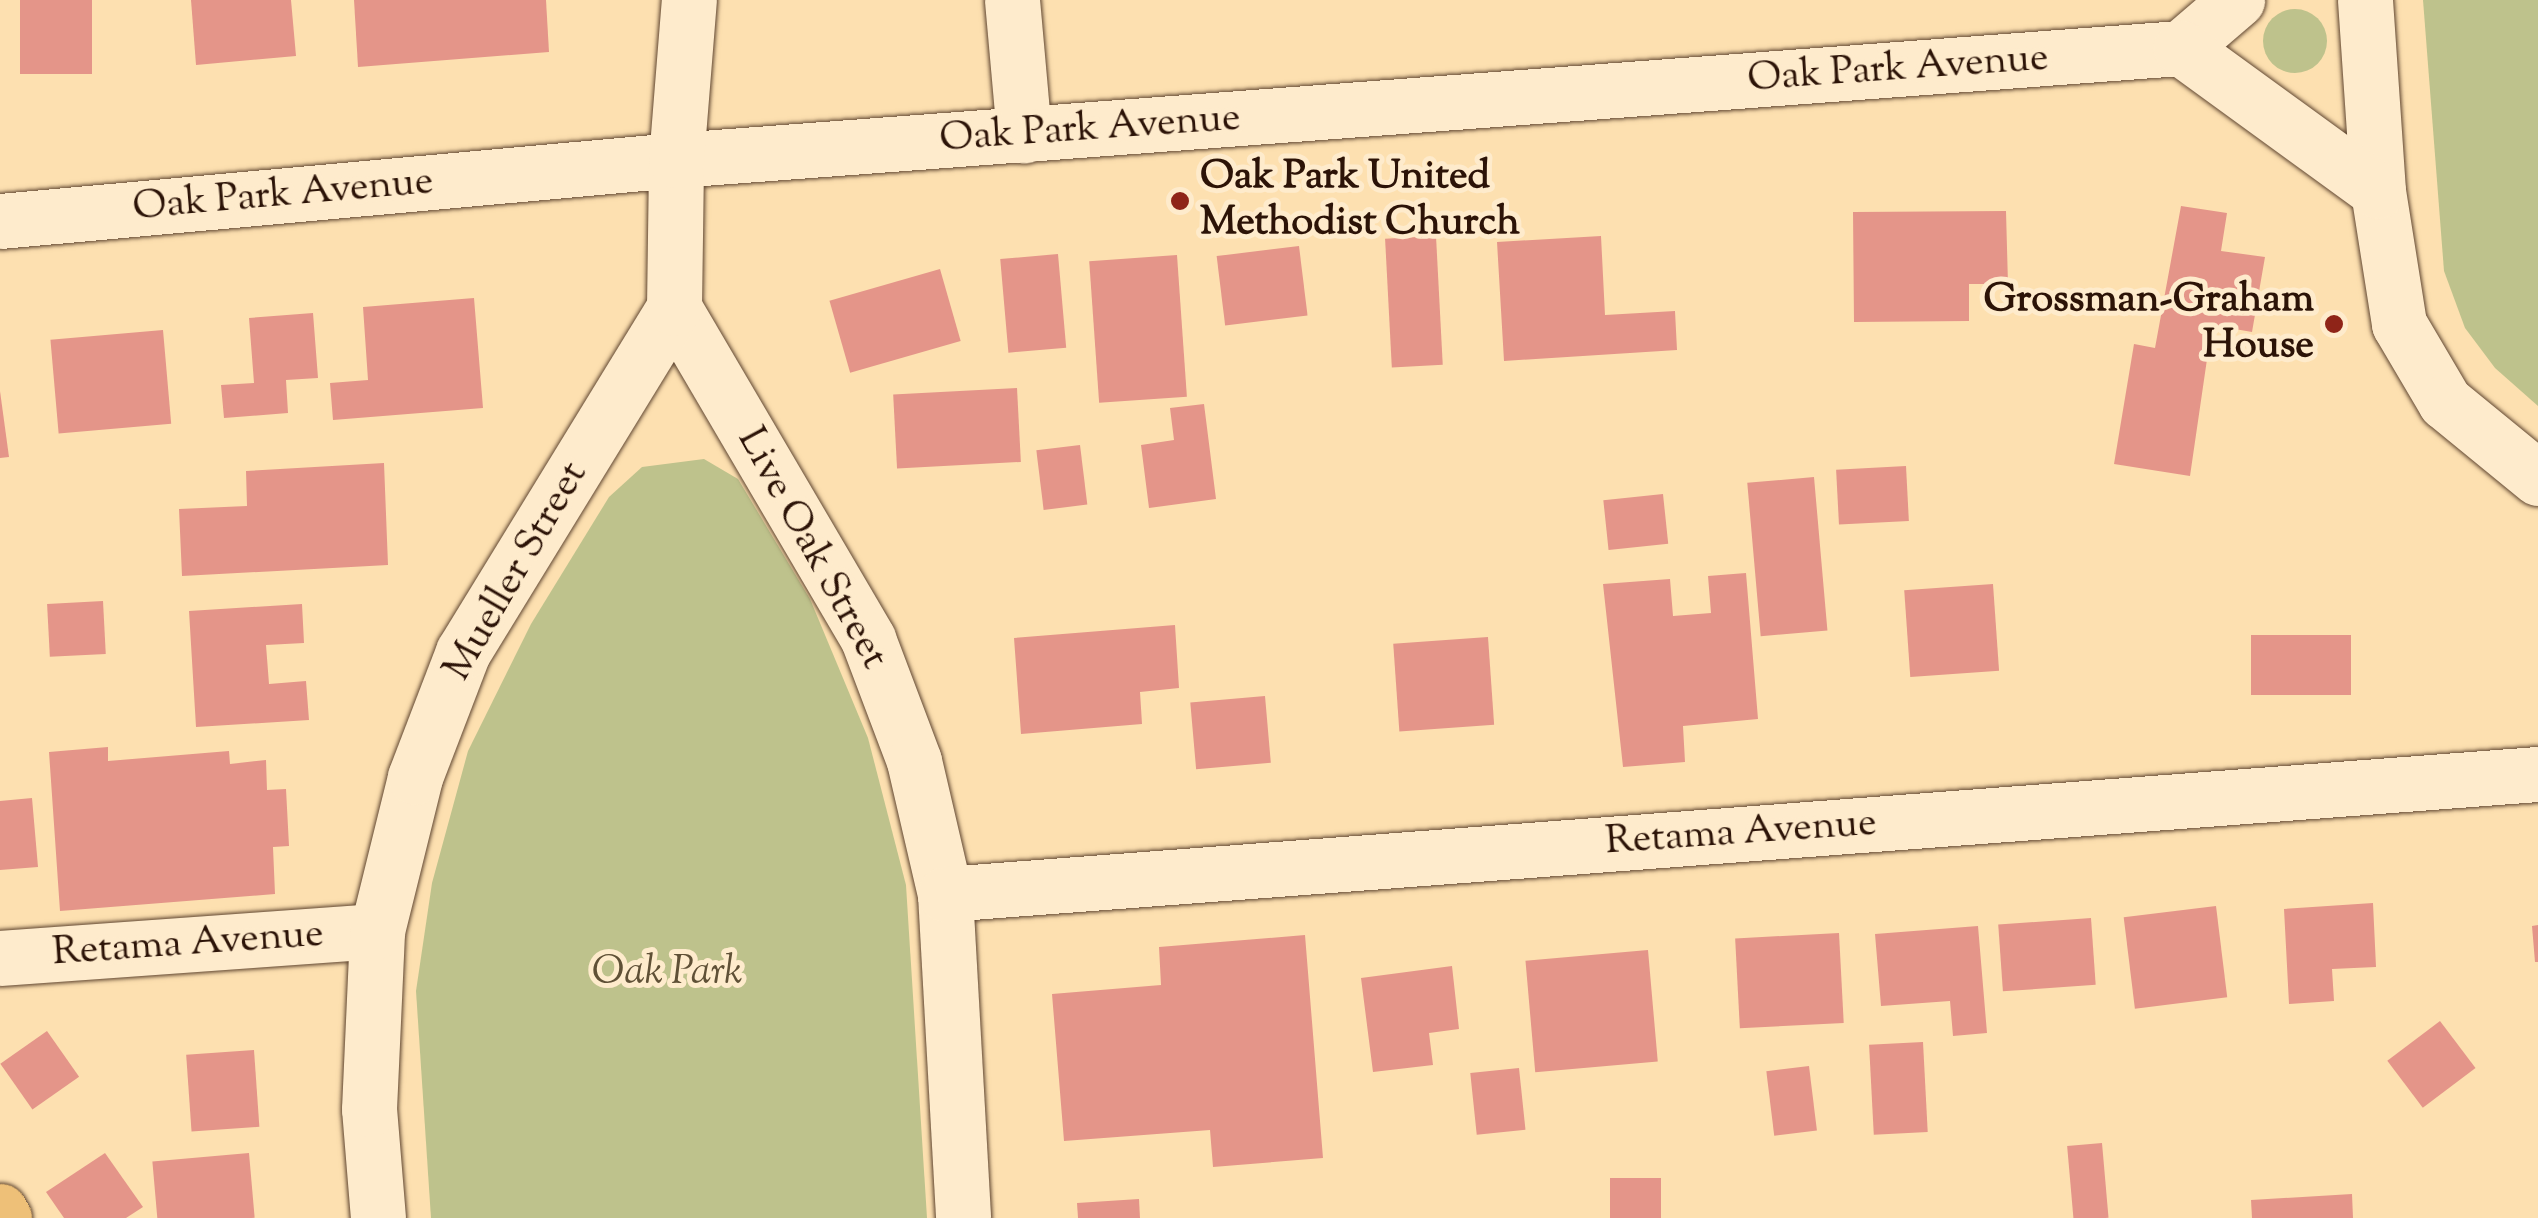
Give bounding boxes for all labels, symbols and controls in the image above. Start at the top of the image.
street label: Oak Park Avenue [1746,36,2050,104]
street label: Oak Park Avenue [938,96,1242,164]
place label: Oak Park United Methodist Church [1200,154,1520,248]
street label: Oak Park Avenue [131,159,435,233]
marker: Oak Park United Methodist Church [1169,190,1191,212]
place label: Grossman-Graham House [1983,277,2314,371]
marker: Grossman-Graham House [2323,313,2345,335]
street label: Live Oak Street [725,420,897,678]
street label: Mueller Street [435,454,599,690]
street label: Retama Avenue [1604,801,1878,867]
street label: Retama Avenue [51,912,325,978]
park label: Oak Park [592,950,742,998]

